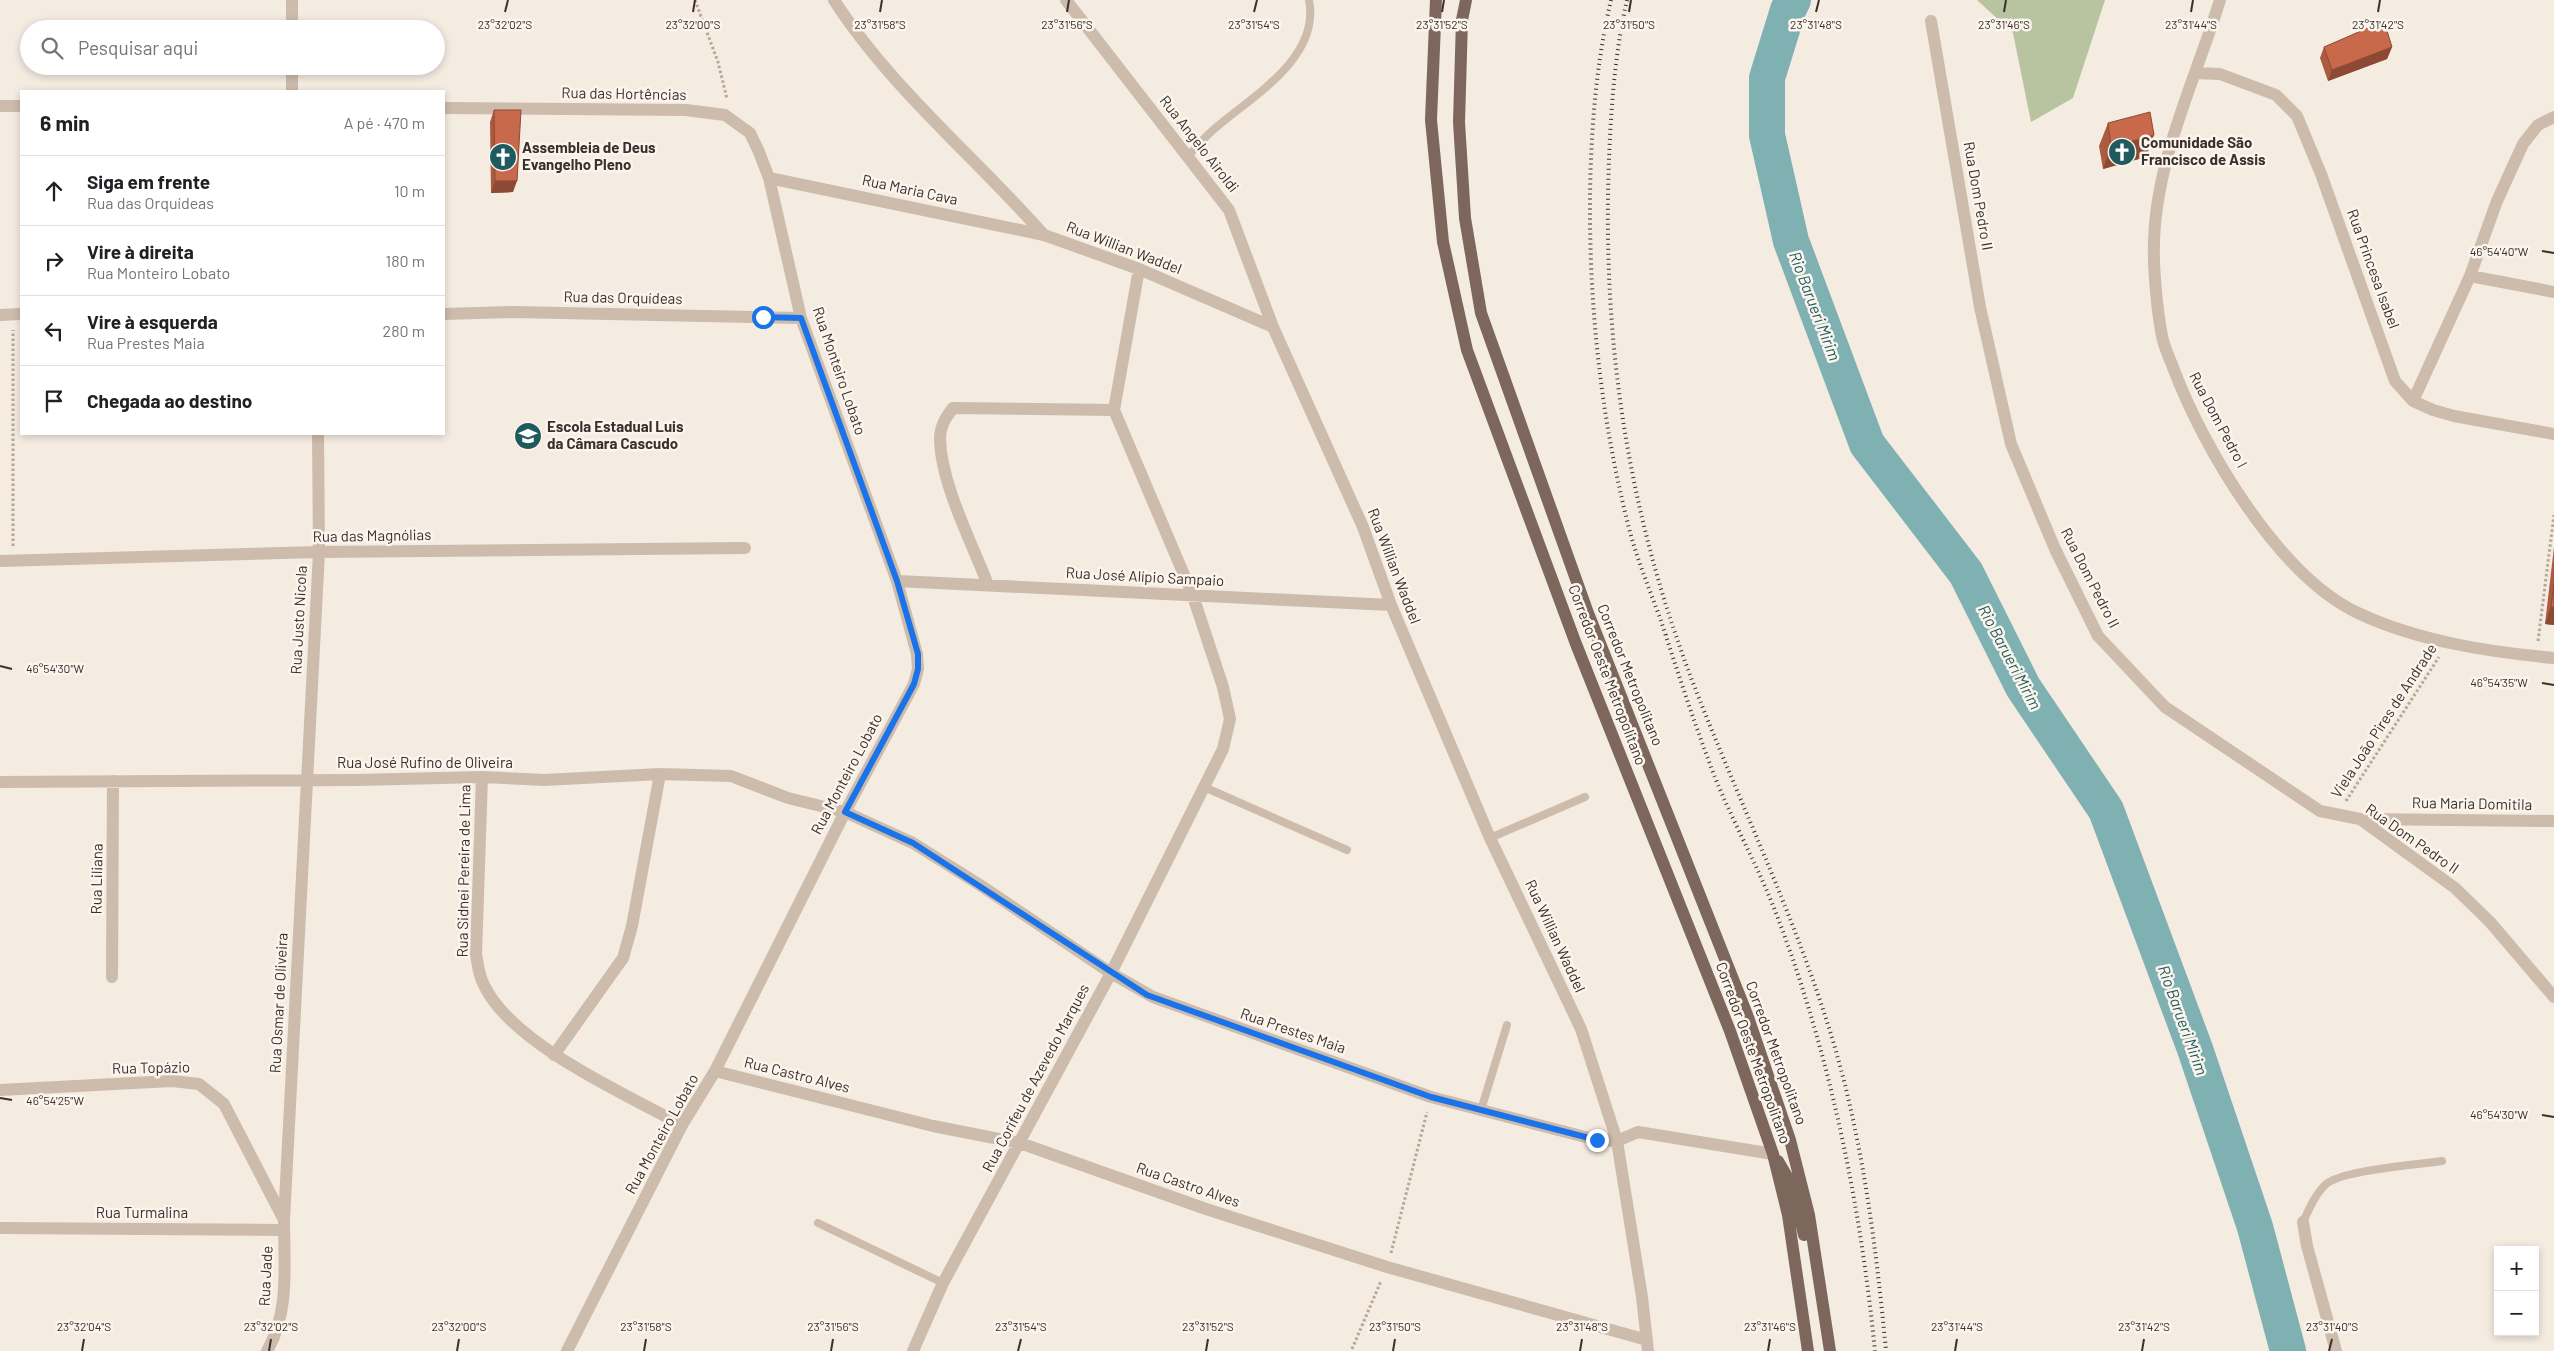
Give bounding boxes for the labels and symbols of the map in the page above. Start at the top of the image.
text: 23°32'02"S [478,17,532,31]
text: 23°32'00"S [665,17,721,31]
text: 23°31'58"S [854,17,906,31]
text: 23°31'56"S [1041,17,1093,31]
text: 23°31'54"S [1228,17,1280,31]
text: 23°31'52"S [1416,17,1468,31]
text: 23°31'50"S [1603,17,1655,31]
text: 23°31'48"S [1790,17,1842,31]
text: 23°31'46"S [1978,17,2030,31]
text: 23°31'44"S [2165,17,2217,31]
text: 23°31'42"S [2352,17,2404,31]
street label: Rua das Hortências [561,83,687,103]
street label: Rua Angelo Airoldi [1156,91,1243,195]
place label: Comunidade São Francisco de Assis [2141,133,2266,168]
church icon: Comunidade São Francisco de Assis [2107,137,2137,167]
place label: Assembleia de Deus Evangelho Pleno [522,138,656,173]
street label: Rua Dom Pedro II [1961,140,1997,251]
church icon: Assembleia de Deus Evangelho Pleno [488,142,518,172]
street label: Rua Maria Cava [861,170,960,208]
street label: Rua Princesa Isabel [2344,206,2404,331]
street label: Rua Willian Waddel [1064,217,1185,277]
text: 46°54'40"W [2470,244,2529,258]
water label: Rio Barueri Mirim [1786,249,1845,363]
street label: Rua das Orquídeas [563,287,683,307]
street label: Rua Monteiro Lobato [810,304,870,437]
route start [752,306,775,329]
street label: Rua Dom Pedro I [2186,369,2252,471]
place label: Escola Estadual Luis da Câmara Cascudo [547,417,684,452]
school or university icon: Escola Estadual Luis da Câmara Cascudo [513,421,543,451]
street label: Rua Willian Waddel [1365,505,1425,626]
street label: Rua das Magnólias [313,525,431,545]
street label: Rua Dom Pedro II [2058,525,2124,631]
street label: Rua José Alípio Sampaio [1065,563,1225,589]
street label: Rua Justo Nicola [286,565,310,675]
street label: Corredor Oeste Metropolitano [1565,582,1651,768]
street label: Corredor Metropolitano [1594,601,1668,748]
water label: Rio Barueri Mirim [1975,601,2046,712]
street label: Viela João Pires de Andrade [2327,640,2440,801]
text: 46°54'30"W [26,661,85,675]
text: 46°54'35"W [2470,675,2528,689]
street label: Rua Monteiro Lobato [807,710,886,837]
street label: Rua José Rufino de Oliveira [337,753,513,771]
street label: Rua Sidnei Pereira de Lima [452,784,474,958]
street label: Rua Maria Domitila [2412,793,2532,813]
street label: Rua Dom Pedro II [2362,799,2463,877]
street label: Rua Liliana [86,843,106,915]
street label: Rua Willian Waddel [1522,876,1590,995]
street label: Rua Osmar de Oliveira [265,932,291,1074]
street label: Corredor Oeste Metropolitano [1713,959,1795,1146]
water label: Rio Barueri Mirim [2155,962,2212,1077]
street label: Corredor Metropolitano [1743,978,1811,1127]
street label: Rua Corifeu de Azevedo Marques [978,981,1092,1175]
street label: Rua Prestes Maia [1238,1004,1348,1057]
street label: Rua Castro Alves [743,1052,852,1096]
street label: Rua Topázio [112,1057,190,1077]
street label: Rua Monteiro Lobato [621,1070,702,1197]
text: 46°54'25"W [26,1093,84,1107]
text: 46°54'30"W [2470,1107,2529,1121]
route end [1586,1129,1609,1152]
street label: Rua Castro Alves [1134,1158,1242,1210]
street label: Rua Turmalina [96,1203,188,1221]
street label: Rua Jade [254,1245,276,1307]
text: 23°32'04"S [57,1319,111,1333]
text: 23°32'02"S [244,1319,298,1333]
text: 23°32'00"S [431,1319,487,1333]
text: 23°31'58"S [620,1319,672,1333]
text: 23°31'56"S [807,1319,859,1333]
text: 23°31'54"S [995,1319,1047,1333]
text: 23°31'52"S [1182,1319,1234,1333]
text: 23°31'50"S [1369,1319,1421,1333]
text: 23°31'48"S [1556,1319,1608,1333]
text: 23°31'46"S [1744,1319,1796,1333]
text: 23°31'44"S [1931,1319,1983,1333]
text: 23°31'42"S [2118,1319,2170,1333]
text: 23°31'40"S [2306,1319,2358,1333]

